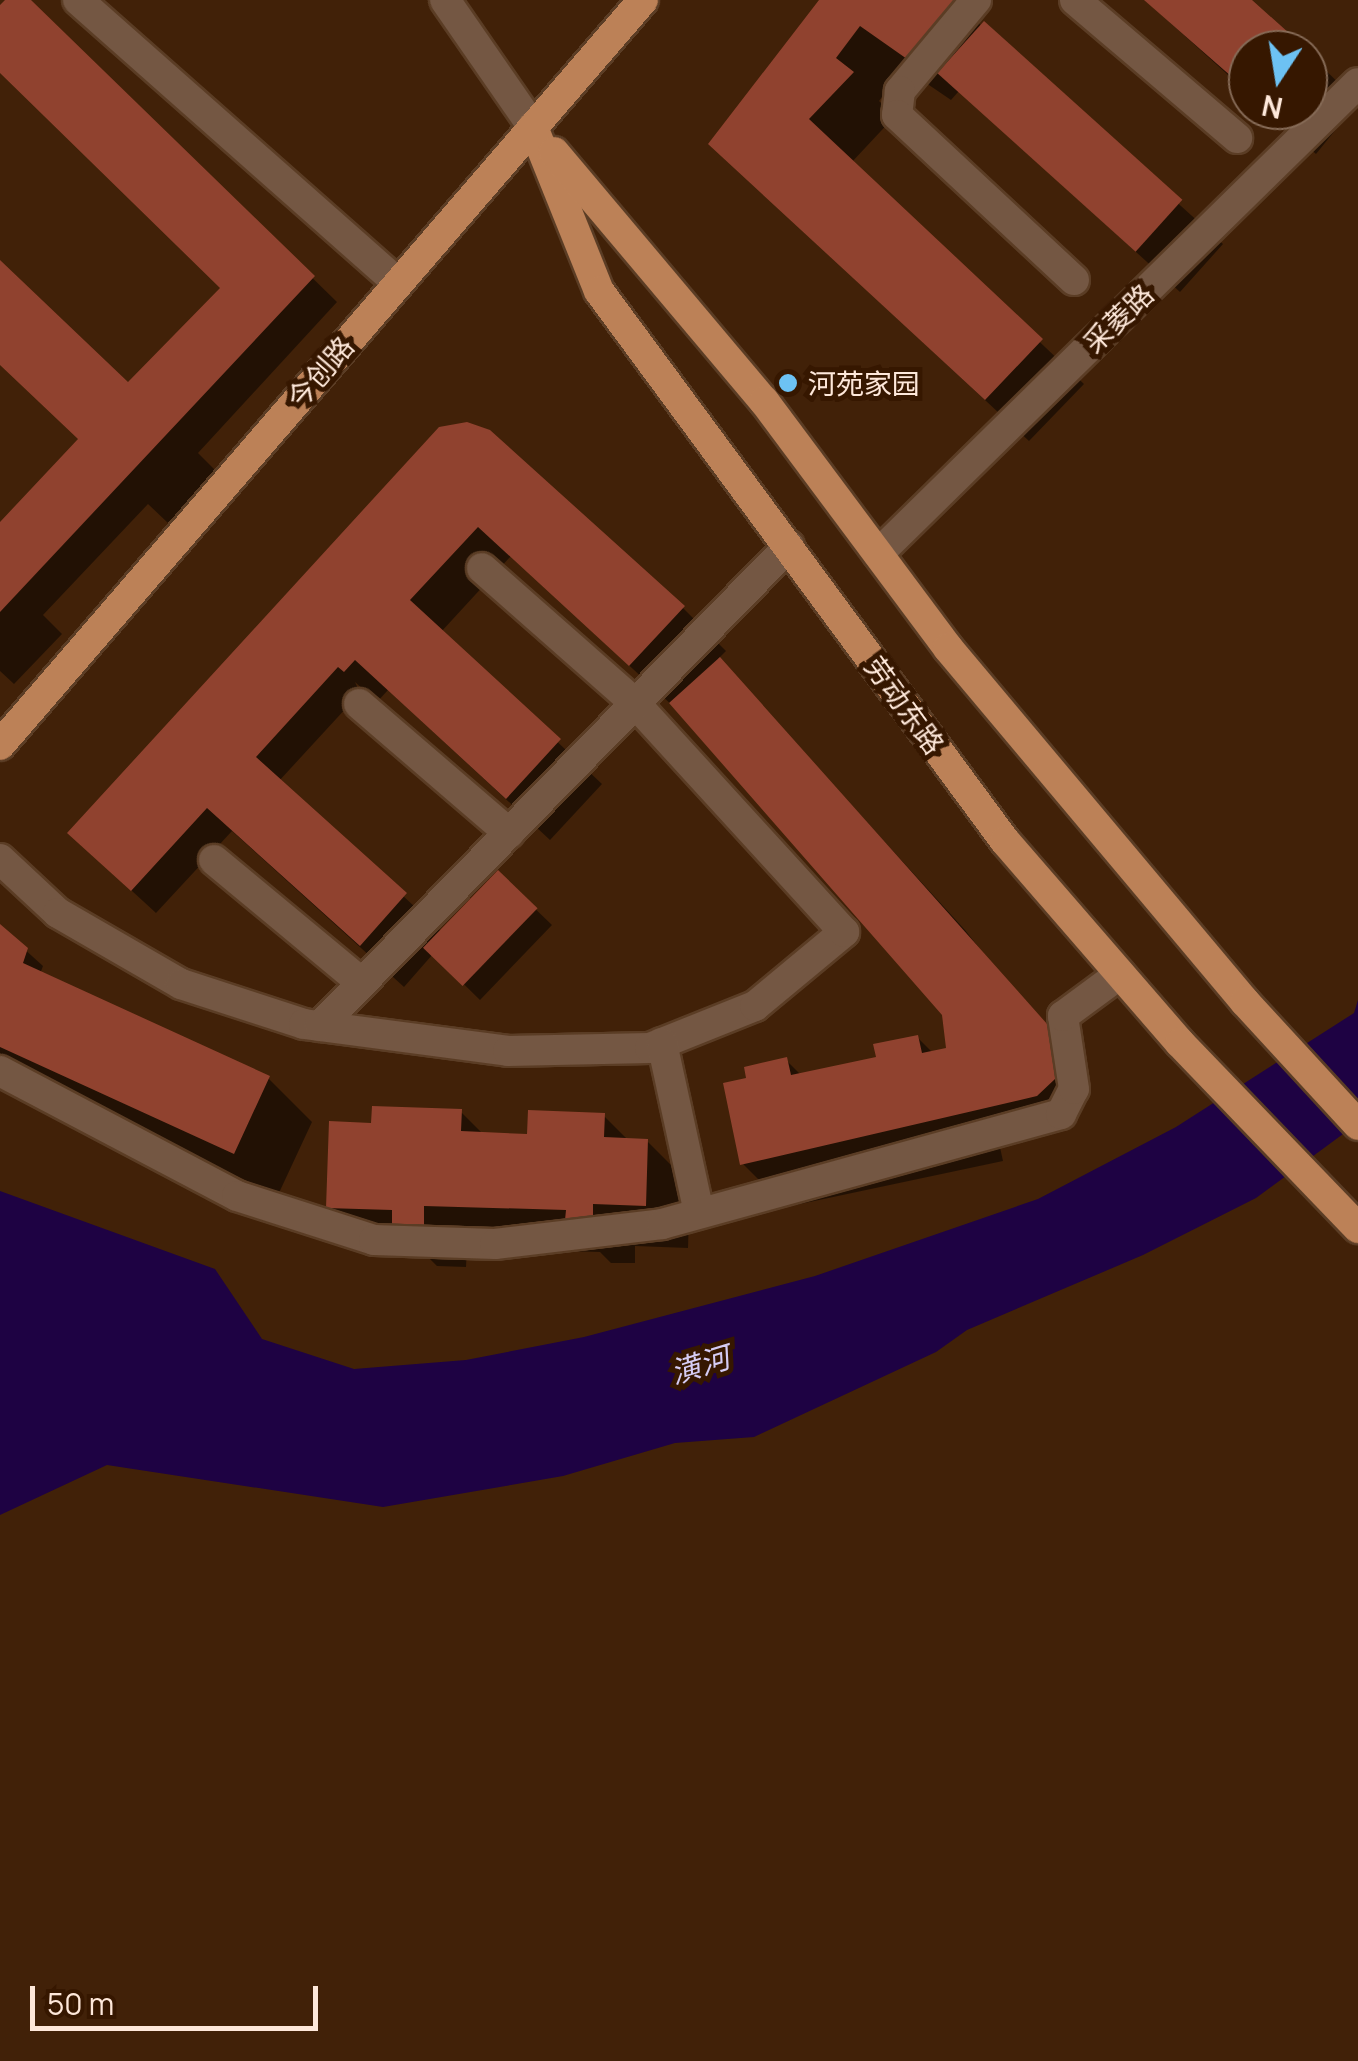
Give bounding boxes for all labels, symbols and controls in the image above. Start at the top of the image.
north arrow [1228,30,1328,130]
text: N [1258,87,1286,128]
street label: 采菱路 [1076,277,1160,359]
street label: 今创路 [280,329,360,415]
place label: 河苑家园 [808,366,920,400]
marker: 河苑家园 [777,372,799,394]
street label: 劳动东路 [858,650,952,760]
water label: 潢河 [666,1339,734,1391]
scale bar [35,1966,322,2028]
text: 50 m [47,1983,114,2024]

